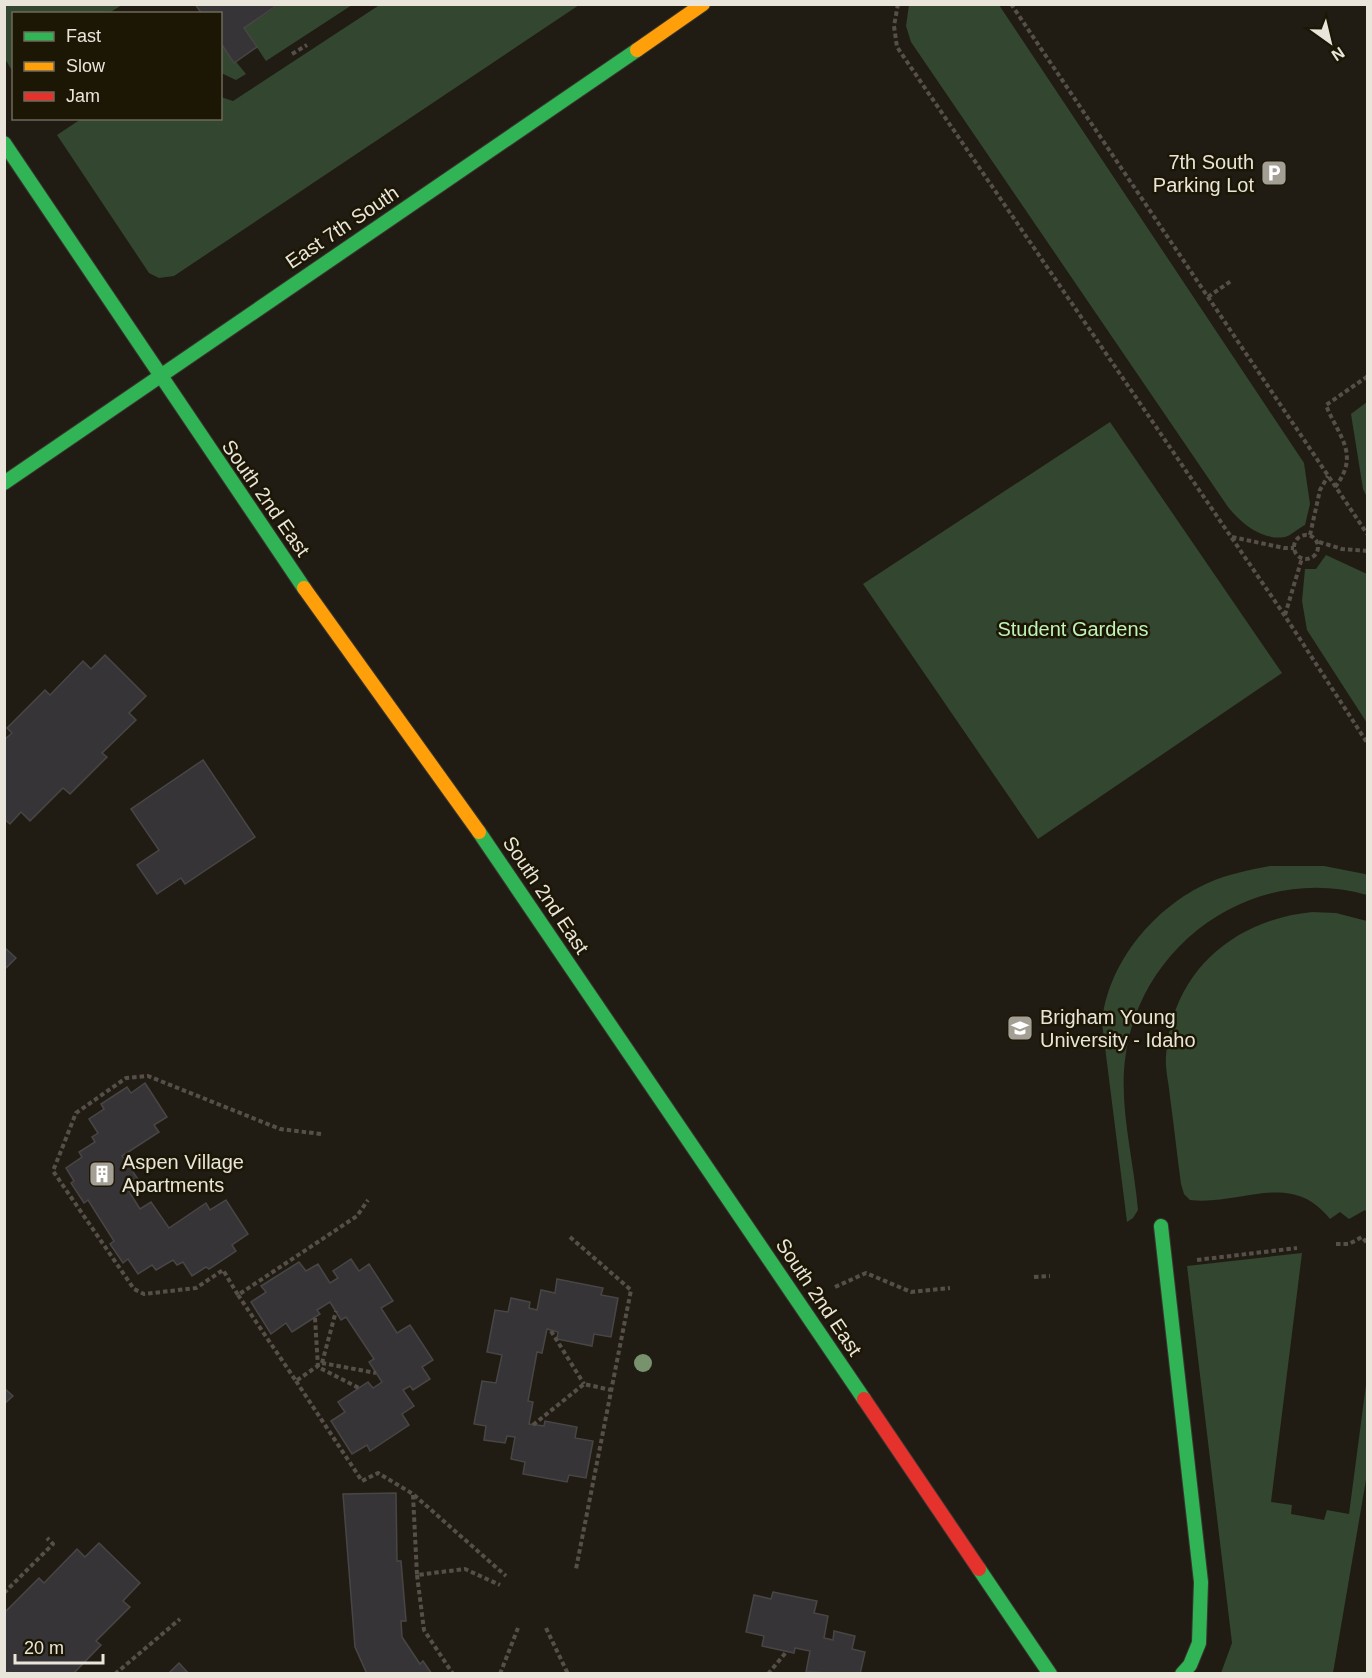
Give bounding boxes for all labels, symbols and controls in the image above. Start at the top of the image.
legend [12,12,222,120]
north arrow [1300,12,1360,72]
text: Fast [66,26,101,46]
text: N [1329,44,1348,64]
text: Slow [66,56,106,76]
text: Jam [66,86,100,106]
place label: 7th South Parking Lot [1153,151,1254,196]
parking icon: 7th South Parking Lot [1259,158,1289,188]
street label: East 7th South [281,181,403,273]
street label: South 2nd East [218,436,314,561]
park label: Student Gardens [997,618,1149,640]
street label: South 2nd East [499,832,594,958]
place label: Brigham Young University - Idaho [1040,1006,1196,1051]
school or university icon: Brigham Young University - Idaho [1005,1013,1035,1043]
place label: Aspen Village Apartments [122,1151,244,1196]
building icon: Aspen Village Apartments [87,1159,117,1189]
street label: South 2nd East [772,1234,867,1360]
scale bar [15,1627,104,1665]
text: 20 m [24,1638,64,1658]

